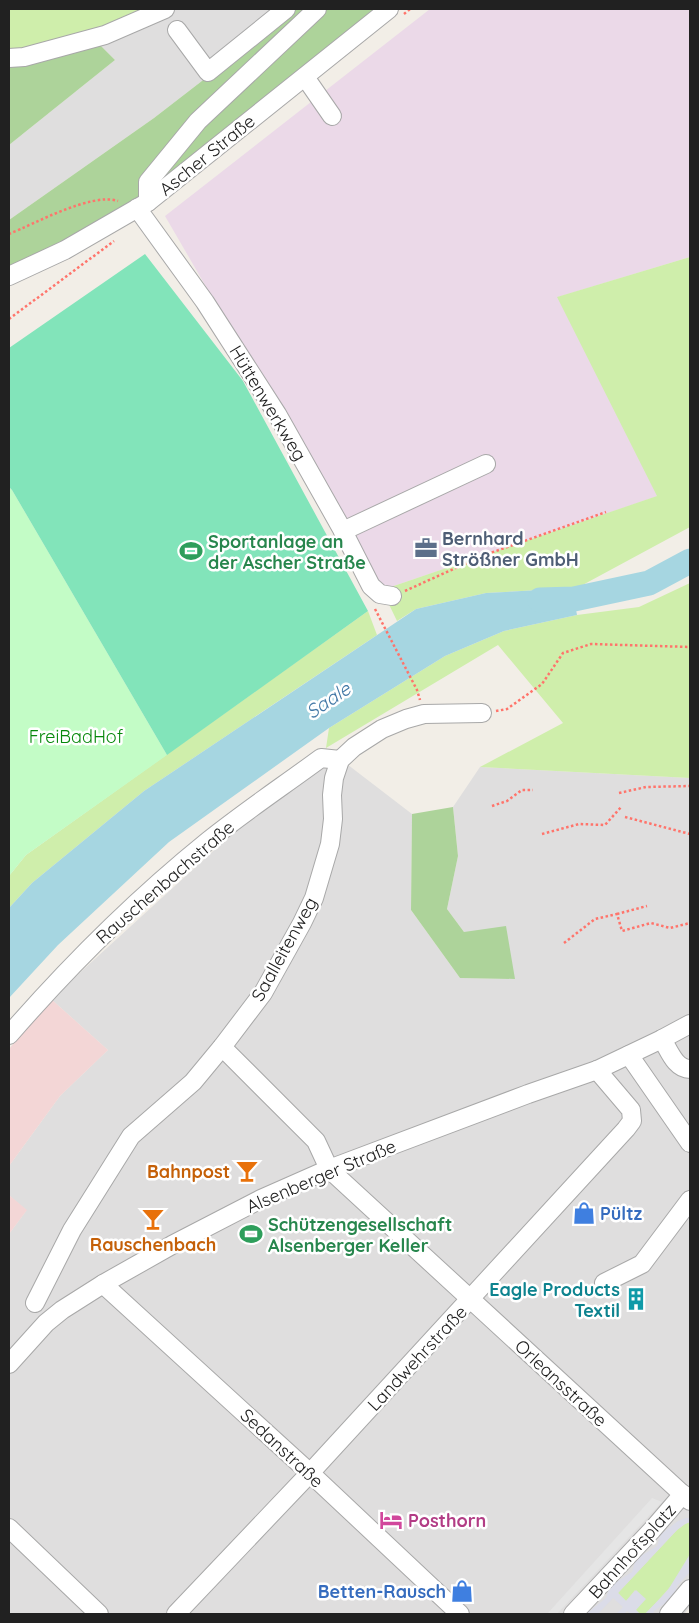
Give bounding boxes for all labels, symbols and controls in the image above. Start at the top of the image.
street label: Ascher Straße [154,109,260,201]
street label: Hüttenwerkweg [224,341,312,465]
place label: Bernhard Strößner GmbH [442,527,579,571]
place label: Sportanlage an der Ascher Straße [208,530,366,574]
office icon: Bernhard Strößner GmbH [413,535,439,561]
sports icon: Sportanlage an der Ascher Straße [178,538,204,564]
water label: Saale [301,676,356,724]
park label: FreiBadHof [29,725,124,748]
street label: Rauschenbachstraße [91,815,239,949]
street label: Saalleitenweg [246,893,322,1005]
street label: Alsenberger Straße [243,1134,399,1218]
bar icon: Bahnpost [234,1158,260,1184]
place label: Bahnpost [147,1160,230,1183]
shop icon: Pültz [571,1200,597,1226]
place label: Pültz [600,1202,642,1225]
bar icon: Rauschenbach [140,1206,166,1232]
place label: Schützengesellschaft Alsenberger Keller [268,1213,452,1257]
sports icon: Schützengesellschaft Alsenberger Keller [238,1221,264,1247]
place label: Rauschenbach [90,1233,216,1256]
place label: Eagle Products Textil [489,1278,620,1322]
building icon: Eagle Products Textil [623,1286,649,1312]
street label: Landwehrstraße [362,1300,472,1416]
street label: Orleansstraße [510,1334,612,1432]
street label: Sedanstraße [235,1404,329,1492]
street label: Bahnhofsplatz [583,1499,681,1603]
hotel icon: Posthorn [378,1507,404,1533]
place label: Posthorn [408,1509,486,1532]
shop icon: Betten-Rausch [449,1578,475,1604]
place label: Betten-Rausch [318,1580,446,1603]

